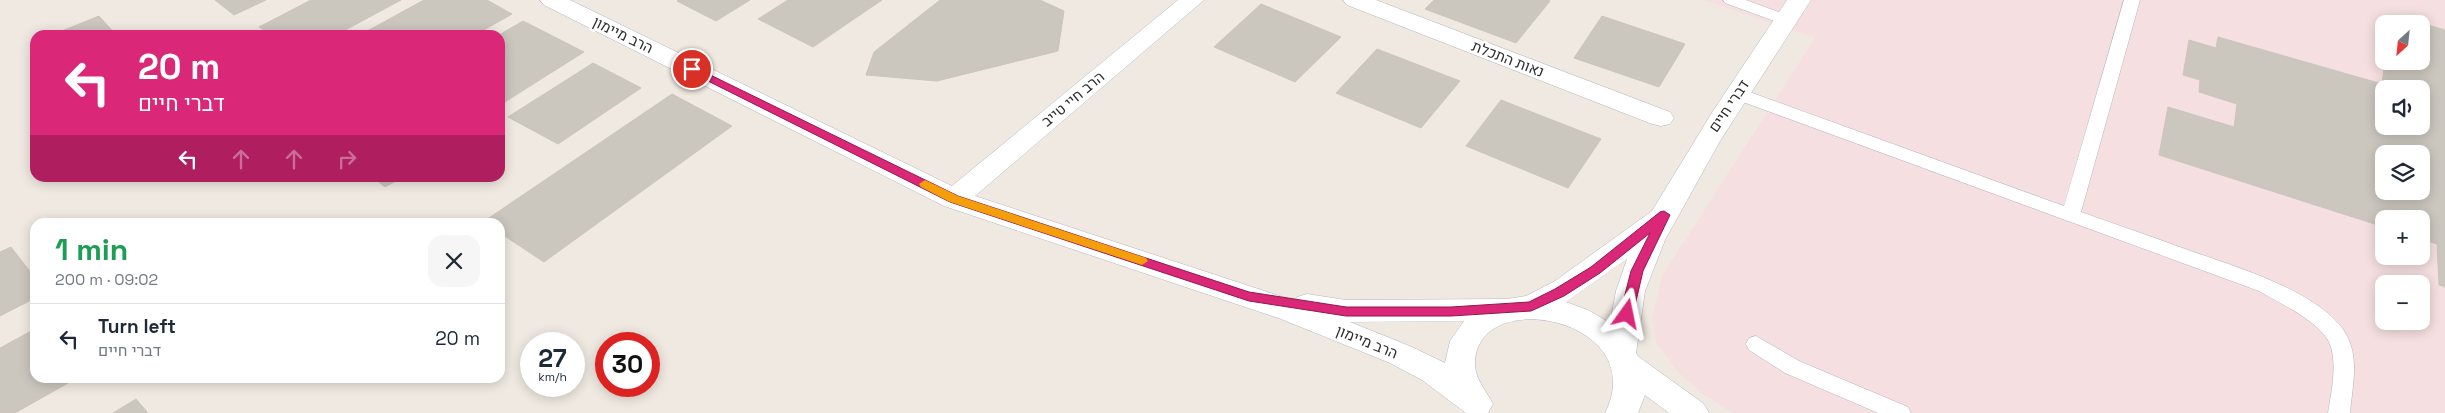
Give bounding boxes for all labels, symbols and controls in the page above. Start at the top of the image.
street label: הרב מיימון [590,12,656,57]
north arrow [2375,15,2430,70]
map controls [2375,15,2430,330]
street label: נאות התכלת [1469,36,1547,81]
text: 20 m [138,45,220,89]
pin [671,48,713,90]
icon: left [55,50,120,115]
icon: arrive [678,55,706,83]
street label: הרב חיי טייב [1037,67,1108,130]
street label: דברי חיים [1704,76,1753,136]
button: sound [2375,80,2430,135]
text: דברי חיים [138,89,225,117]
icon: left [174,145,202,173]
icon: ahead [227,145,255,173]
icon: ahead [280,145,308,173]
icon: right [333,145,361,173]
button: layers [2375,145,2430,200]
button: + [2375,210,2430,265]
text: 1 min [55,230,128,269]
button: close [428,235,480,287]
text: 200 m · 09:02 [55,269,158,290]
button: − [2375,275,2430,330]
position arrow [1600,287,1652,339]
text: Turn left [98,314,176,339]
street label: הרב מיימון [1334,321,1401,362]
icon: left [55,325,83,353]
text: 20 m [435,326,480,351]
speed limit sign: 30 [595,332,660,397]
text: דברי חיים [98,340,161,361]
text: 27 [538,342,567,374]
text: km/h [538,369,567,385]

